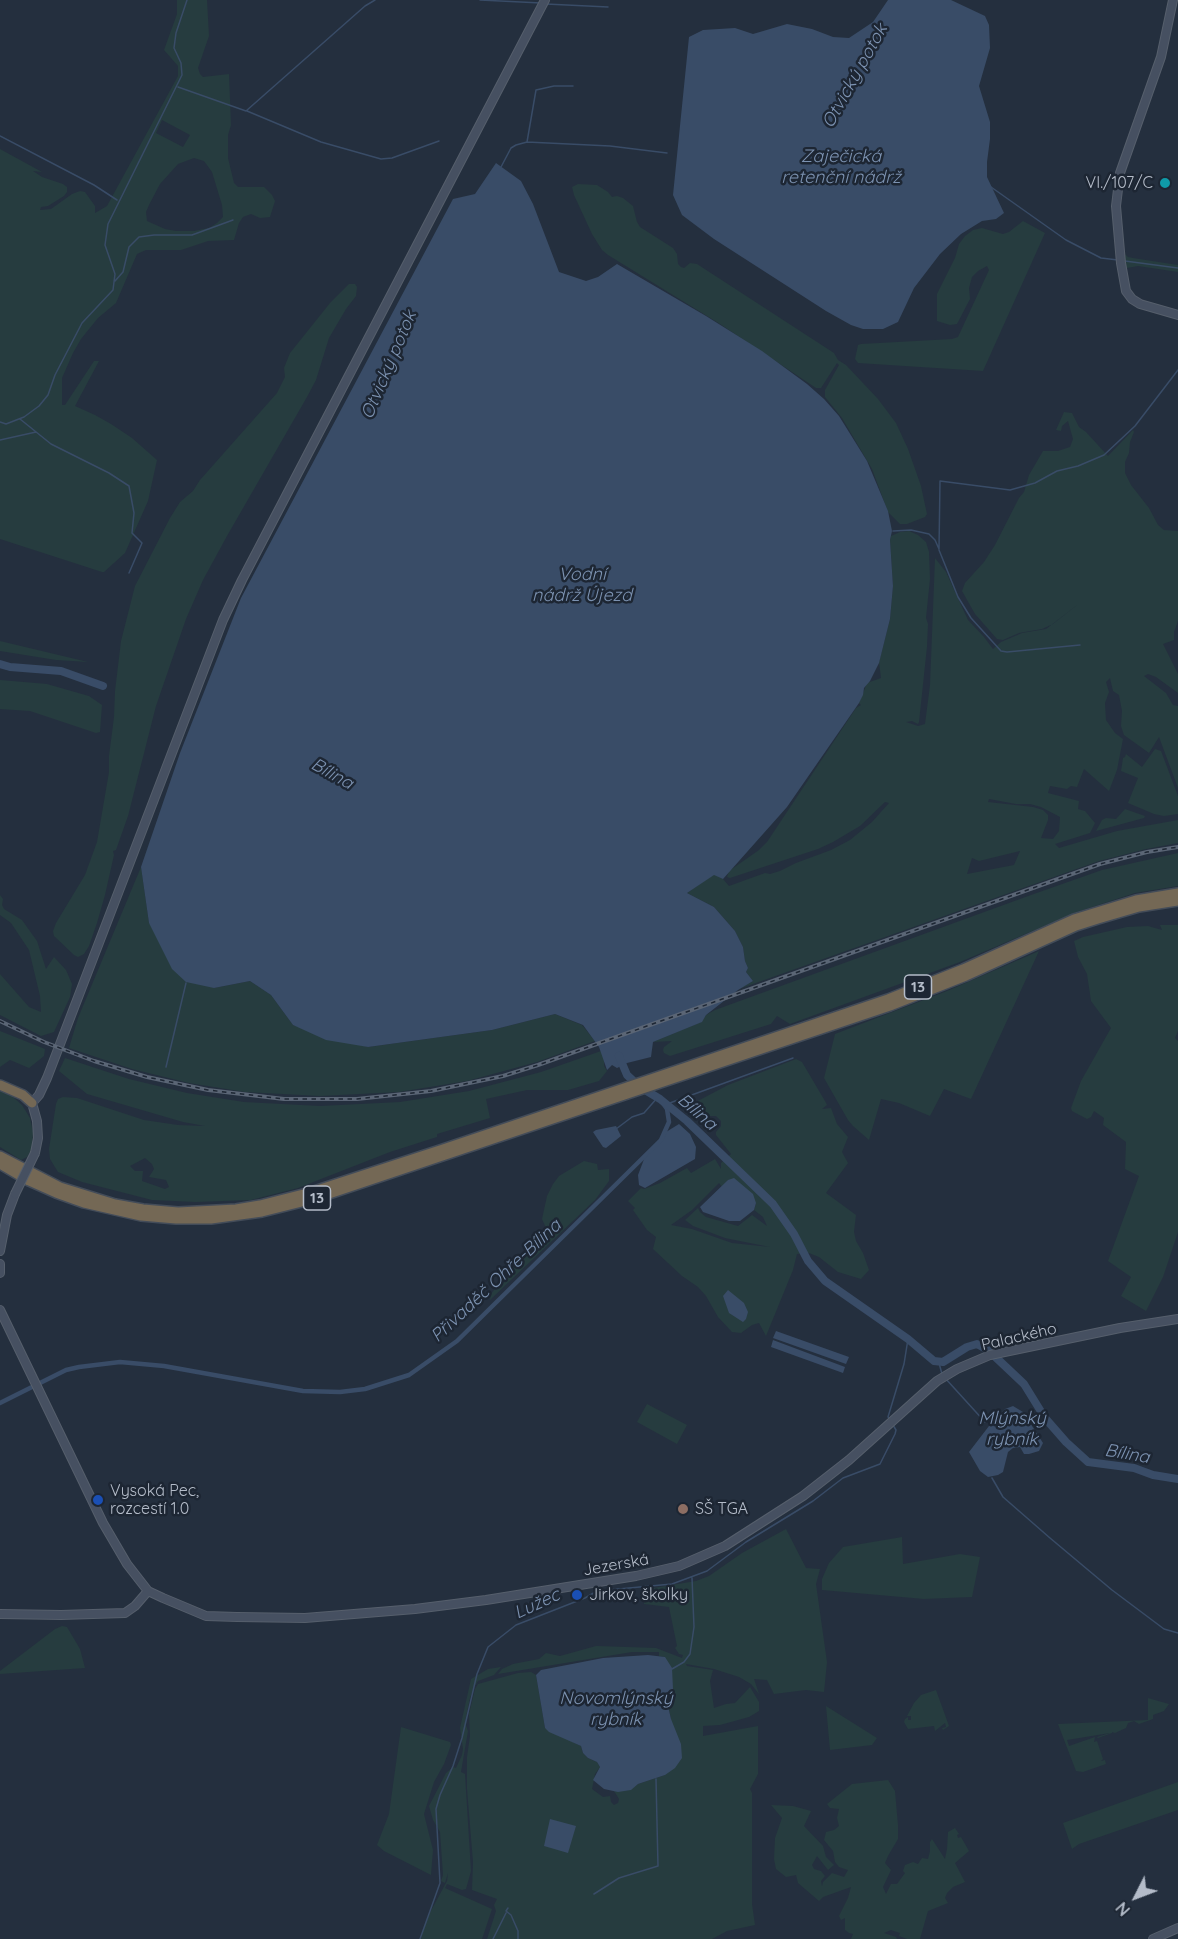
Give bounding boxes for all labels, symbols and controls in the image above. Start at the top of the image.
water label: Otvický potok [818,20,892,132]
water label: Zaječická retenční nádrž [781,146,901,188]
place label: VI./107/C [1086,173,1153,193]
marker: VI./107/C [1158,176,1172,190]
water label: Otvický potok [356,308,422,422]
water label: Vodní nádrž Újezd [532,564,632,606]
water label: Bílina [307,754,357,794]
road number: 13 [904,975,932,999]
water label: Bílina [673,1089,721,1135]
road number: 13 [304,1186,330,1210]
water label: Přivaděč Ohře-Bílina [426,1215,566,1347]
street label: Palackého [979,1319,1059,1355]
water label: Mlýnský rybník [978,1408,1046,1450]
water label: Bílina [1103,1439,1151,1469]
place label: Vysoká Pec, rozcestí 1.0 [110,1481,199,1519]
marker: Vysoká Pec, rozcestí 1.0 [91,1493,105,1507]
place label: SŠ TGA [695,1499,748,1519]
marker: SŠ TGA [676,1502,690,1516]
street label: Jezerská [582,1550,650,1580]
water label: Lužec [511,1584,563,1624]
place label: Jirkov, školky [589,1585,688,1605]
marker: Jirkov, školky [570,1588,584,1602]
water label: Novomlýnský rybník [559,1688,673,1730]
north arrow [1106,1867,1166,1927]
text: N [1111,1898,1134,1920]

